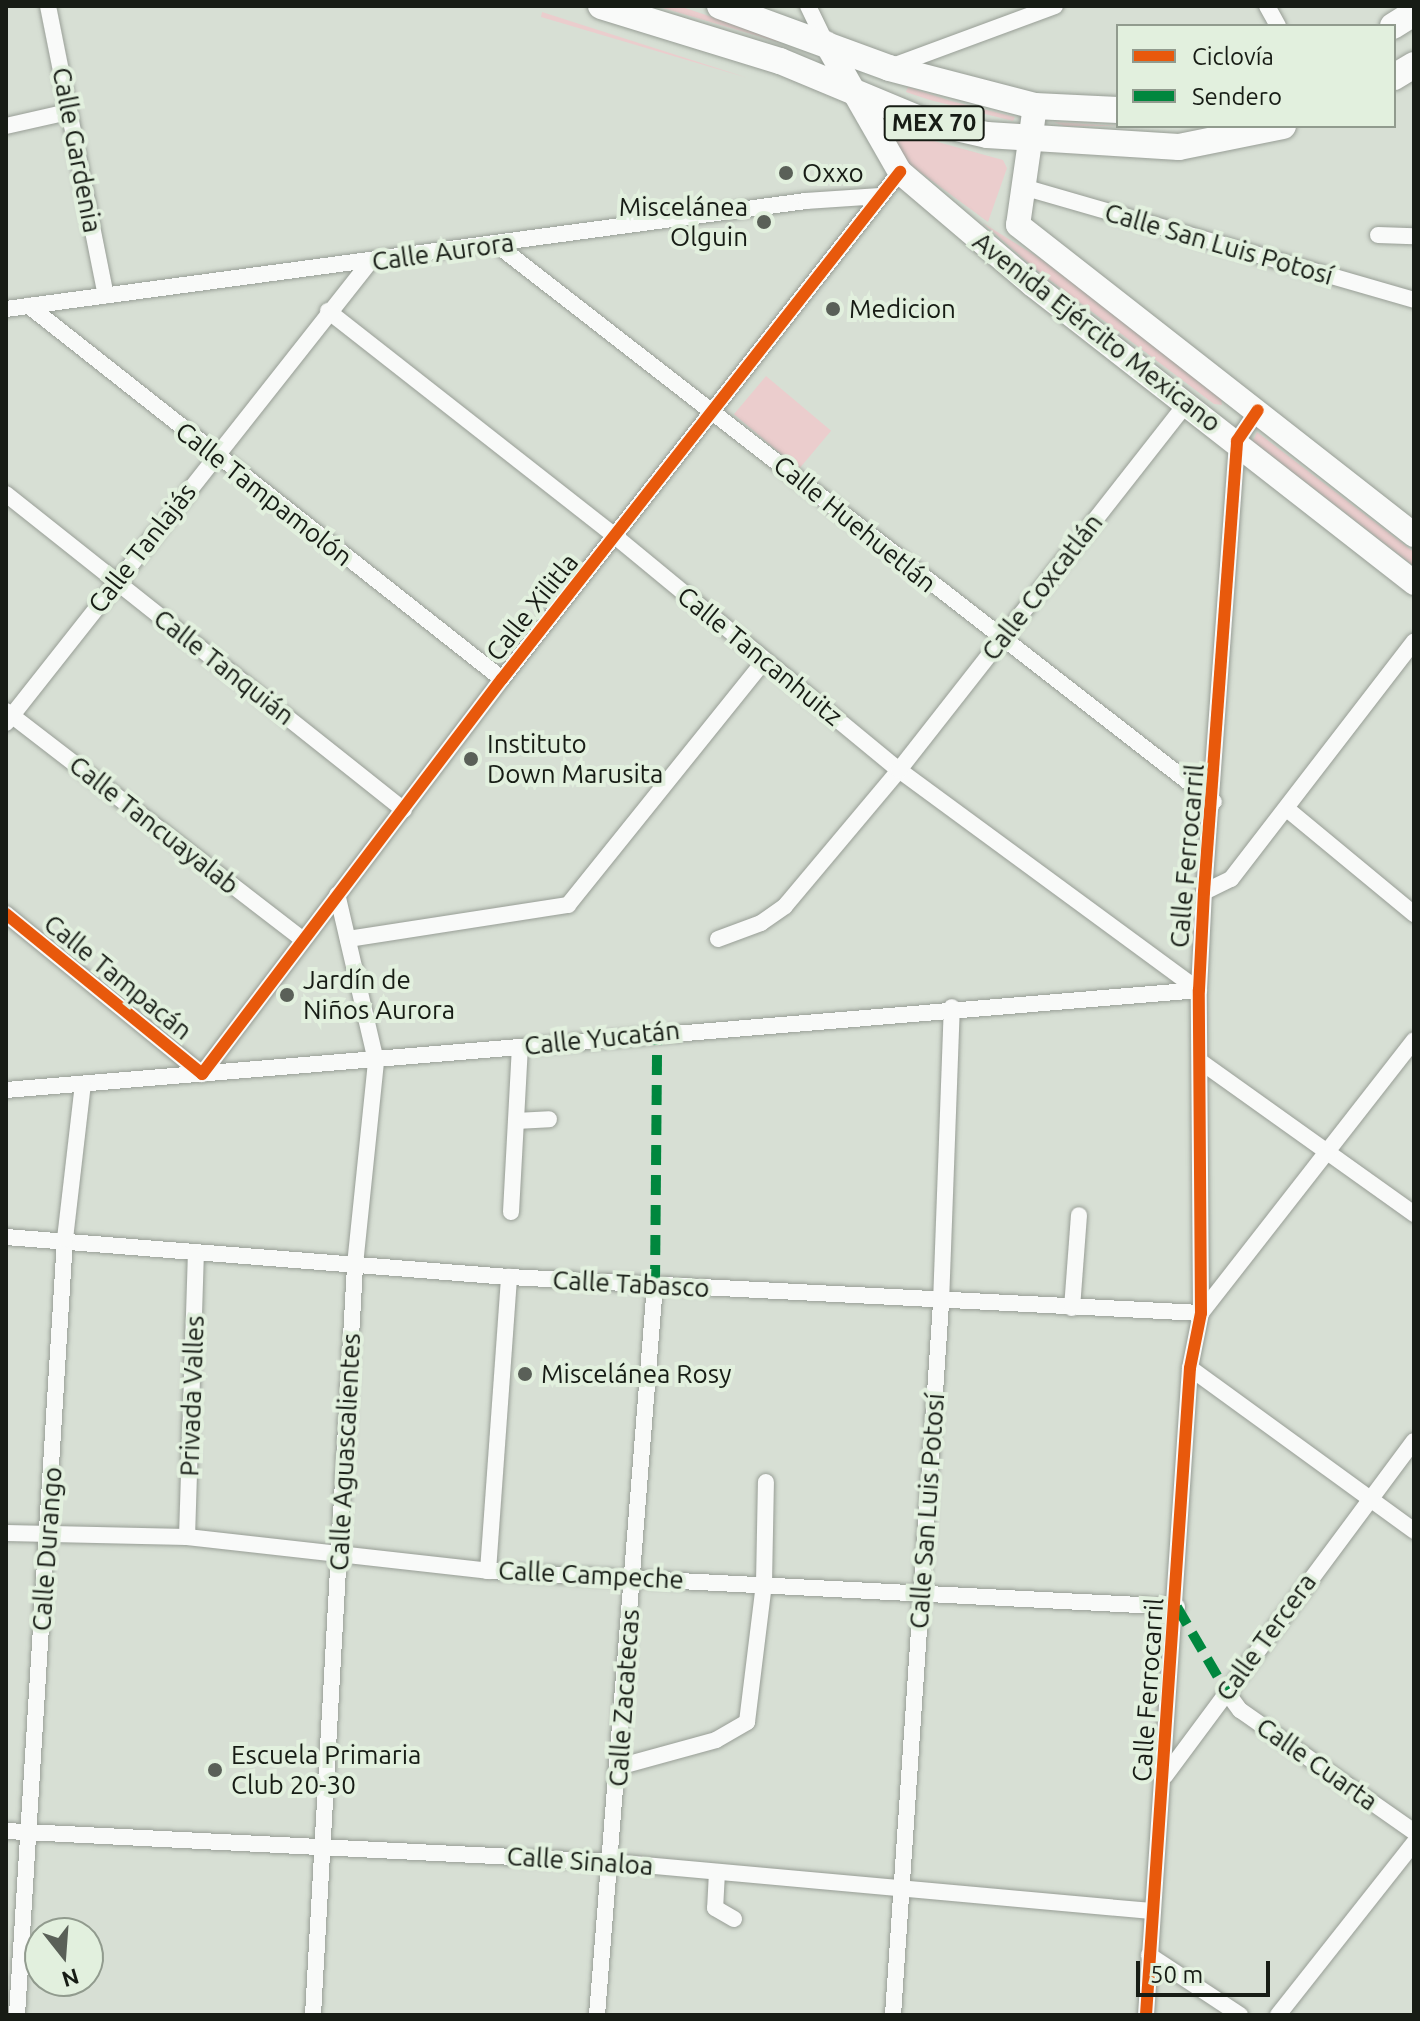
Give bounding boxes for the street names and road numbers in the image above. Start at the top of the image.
street label: Calle Gardenia [46,65,108,235]
road number: MEX 70 [882,103,986,143]
street label: Calle San Luis Potosí [1101,196,1337,292]
street label: Avenida Ejército Mexicano [967,226,1227,438]
street label: Calle Aurora [370,227,516,277]
street label: Calle Tampamolón [169,415,359,573]
street label: Calle Huehuetlán [768,449,942,599]
street label: Calle Tanlajás [82,477,202,619]
street label: Calle Coxcatlán [975,507,1109,667]
street label: Calle Xilitla [479,547,585,667]
street label: Calle Tancanhuitz [671,580,849,732]
street label: Calle Tanquián [148,603,300,731]
street label: Calle Tancuayalab [63,749,245,901]
street label: Calle Ferrocarril [1163,763,1211,949]
street label: Calle Tampacán [38,908,198,1046]
street label: Calle Yucatán [523,1014,681,1062]
street label: Calle Tabasco [552,1264,710,1304]
street label: Privada Valles [174,1315,210,1477]
street label: Calle Aguascalientes [323,1332,367,1572]
street label: Calle San Luis Potosí [903,1392,951,1630]
street label: Calle Durango [26,1466,68,1632]
street label: Calle Campeche [497,1555,685,1595]
street label: Calle Tercera [1209,1567,1323,1707]
street label: Calle Ferrocarril [1126,1597,1170,1783]
street label: Calle Zacatecas [602,1608,646,1788]
street label: Calle Cuarta [1250,1711,1384,1817]
street label: Calle Sinaloa [506,1840,654,1882]

